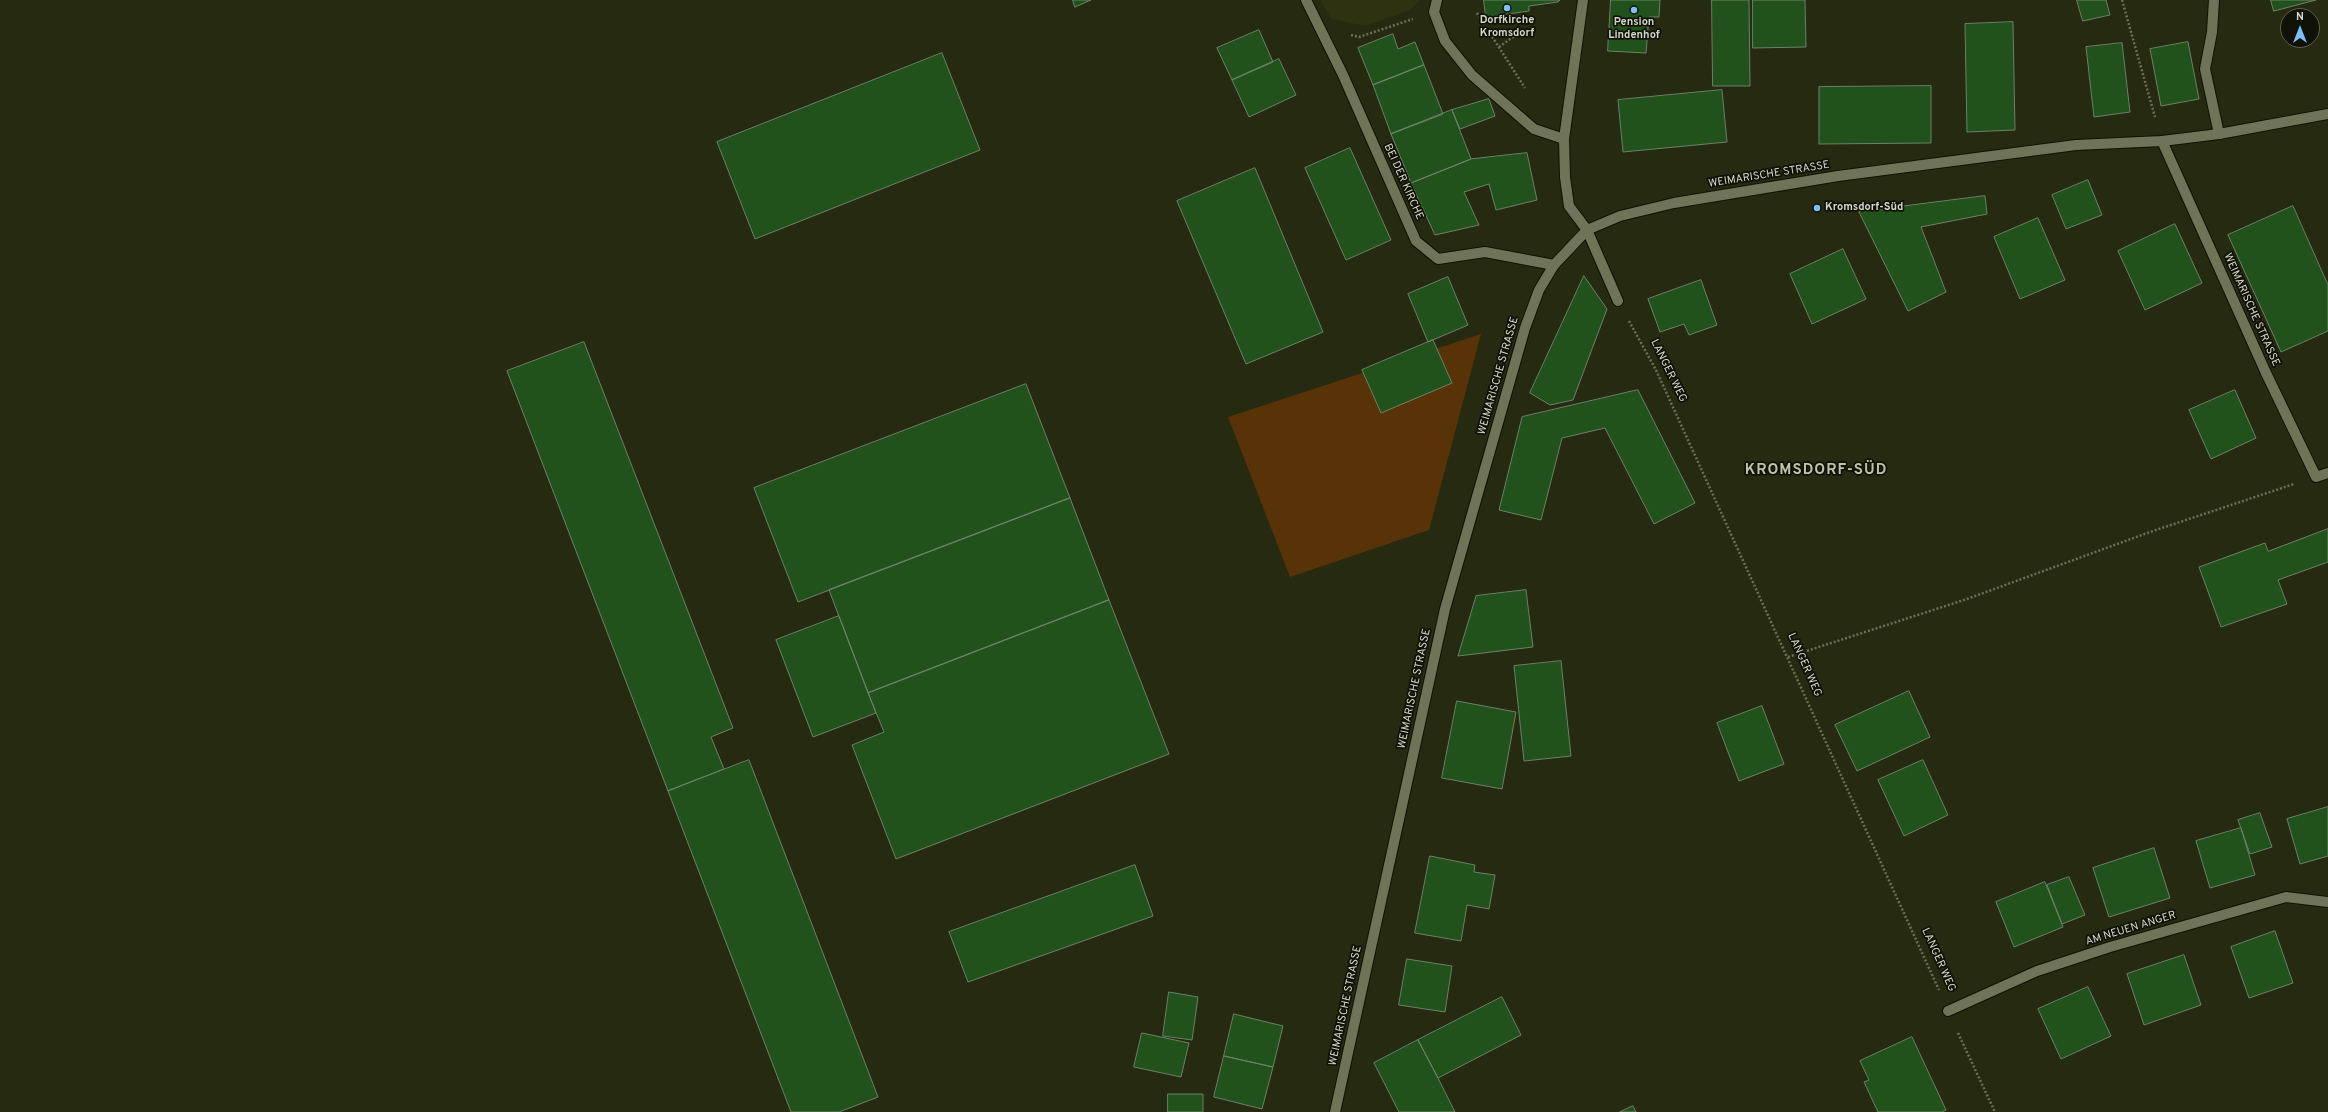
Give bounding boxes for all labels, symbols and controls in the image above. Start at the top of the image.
marker: Dorfkirche Kromsdorf [1502,3,1512,13]
marker: Pension Lindenhof [1629,5,1639,15]
north arrow [2280,8,2320,48]
text: N [2296,10,2304,24]
place label: Dorfkirche Kromsdorf [1480,14,1534,40]
place label: Pension Lindenhof [1608,16,1660,42]
street label: BEI DER KIRCHE [1380,142,1426,222]
street label: WEIMARISCHE STRASSE [1708,159,1830,191]
place label: Kromsdorf-Süd [1825,201,1903,215]
marker: Kromsdorf-Süd [1812,203,1822,213]
street label: WEIMARISCHE STRASSE [2220,251,2282,369]
street label: WEIMARISCHE STRASSE [1476,315,1522,437]
street label: LANGER WEG [1647,337,1689,405]
district label: KROMSDORF-SÜD [1745,462,1887,480]
street label: WEIMARISCHE STRASSE [1396,628,1434,750]
street label: LANGER WEG [1784,631,1824,699]
street label: AM NEUEN ANGER [2084,909,2178,949]
street label: LANGER WEG [1918,926,1958,994]
street label: WEIMARISCHE STRASSE [1327,945,1365,1067]

